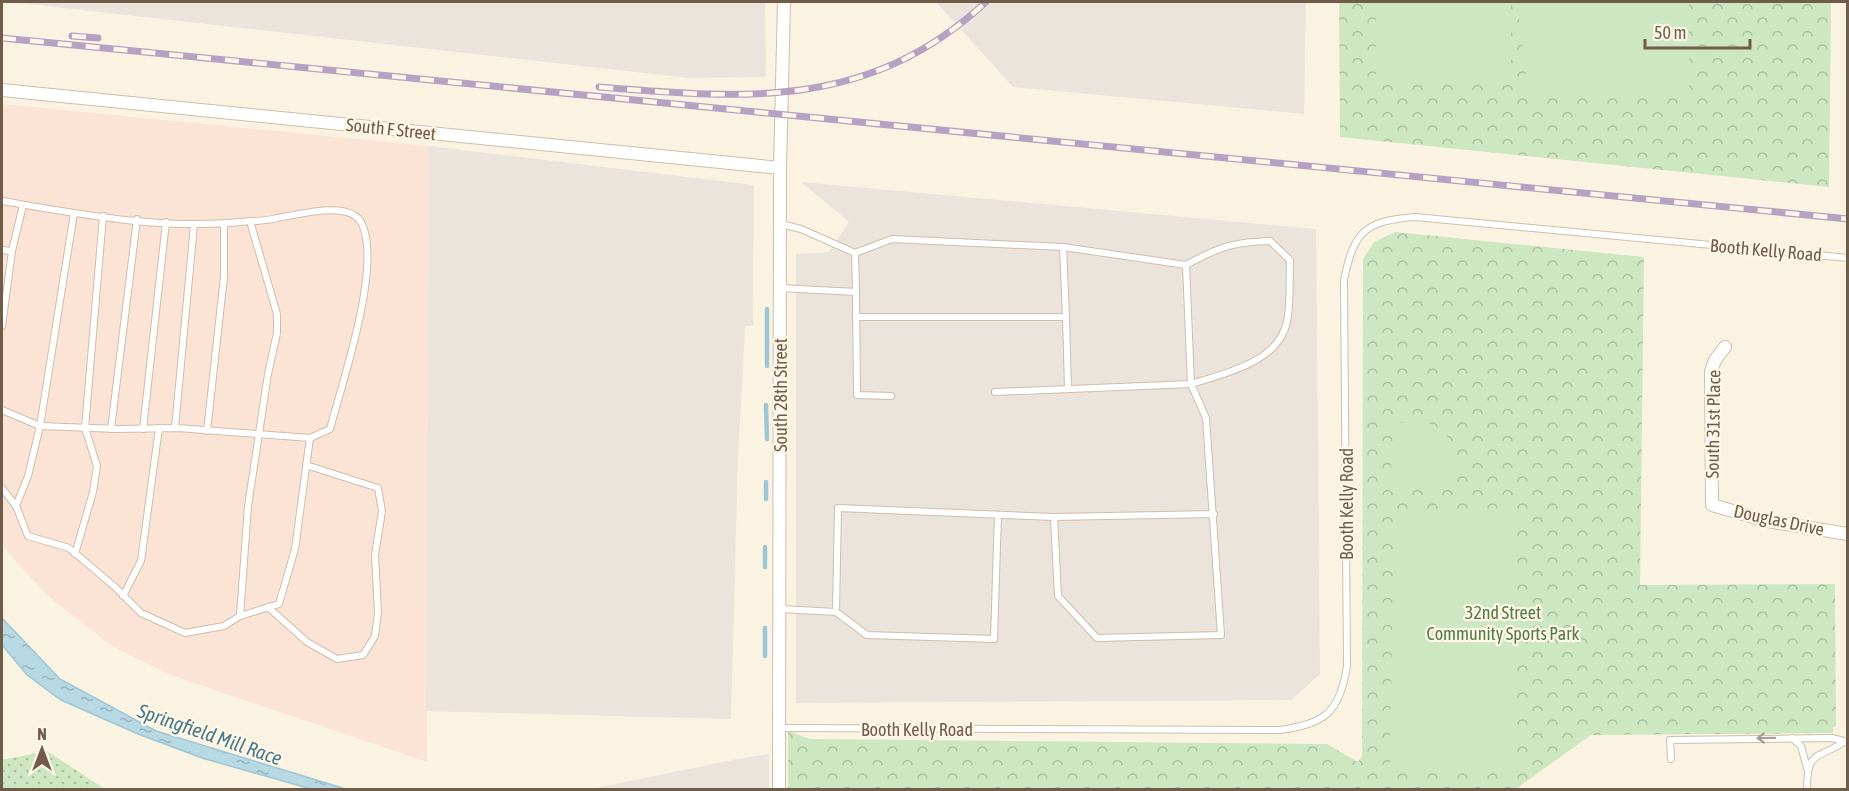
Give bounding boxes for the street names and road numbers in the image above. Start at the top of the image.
street label: South F Street [345,114,437,144]
street label: Booth Kelly Road [1709,235,1823,265]
street label: South 28th Street [770,338,791,452]
street label: South 31st Place [1702,369,1724,479]
street label: Booth Kelly Road [1336,448,1357,560]
street label: Douglas Drive [1732,500,1826,540]
street label: Booth Kelly Road [861,719,973,740]

